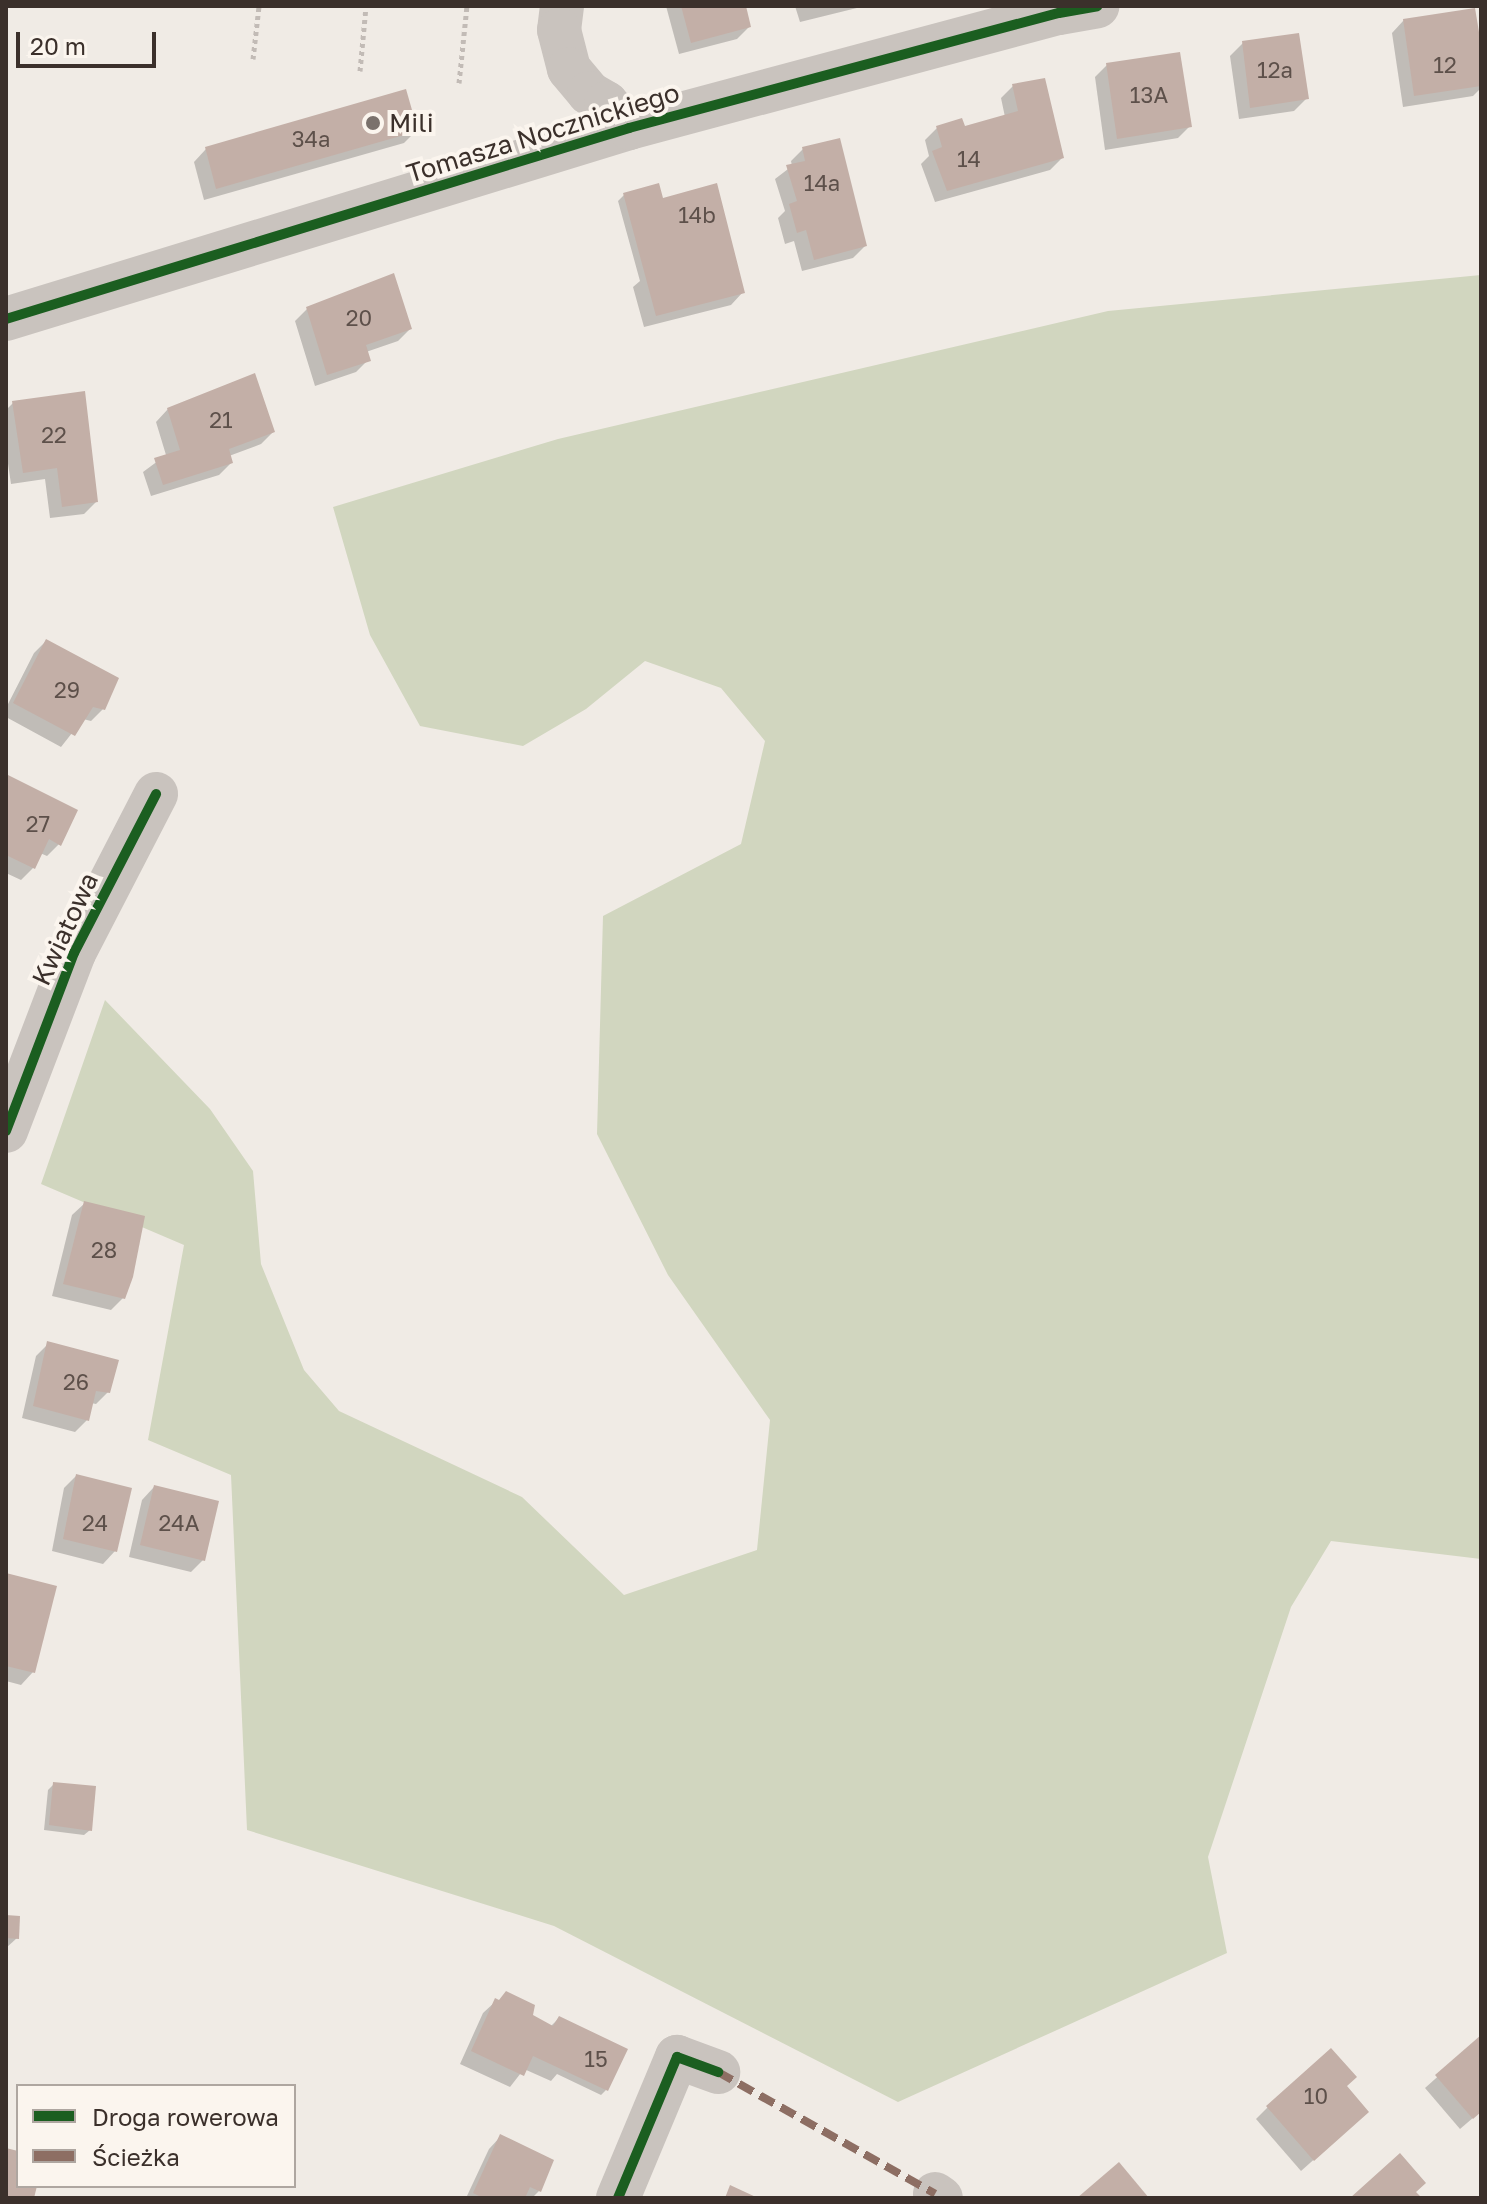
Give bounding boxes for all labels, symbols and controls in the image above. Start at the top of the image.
scale bar [20,16,160,66]
text: 20 m [30,31,86,60]
house number: 12 [1433,52,1457,78]
house number: 12a [1257,57,1293,83]
street label: Tomasza Nocznickiego [403,77,683,189]
house number: 13A [1130,82,1168,108]
place label: Mili [389,107,434,139]
marker: Mili [364,114,382,132]
house number: 34a [292,126,330,152]
house number: 14 [957,146,981,172]
house number: 14a [804,170,840,196]
house number: 14b [678,202,716,228]
house number: 20 [346,305,372,331]
house number: 21 [209,407,233,433]
house number: 22 [41,422,67,448]
house number: 29 [54,677,80,703]
house number: 27 [26,811,50,837]
street label: Kwiatowa [25,868,105,990]
house number: 28 [91,1237,117,1263]
house number: 26 [63,1369,89,1395]
house number: 24 [82,1510,108,1536]
house number: 24A [159,1510,199,1536]
house number: 15 [584,2046,608,2072]
house number: 10 [1304,2083,1328,2109]
legend [16,2084,296,2188]
text: Droga rowerowa [92,2102,279,2131]
text: Ścieżka [92,2142,180,2171]

